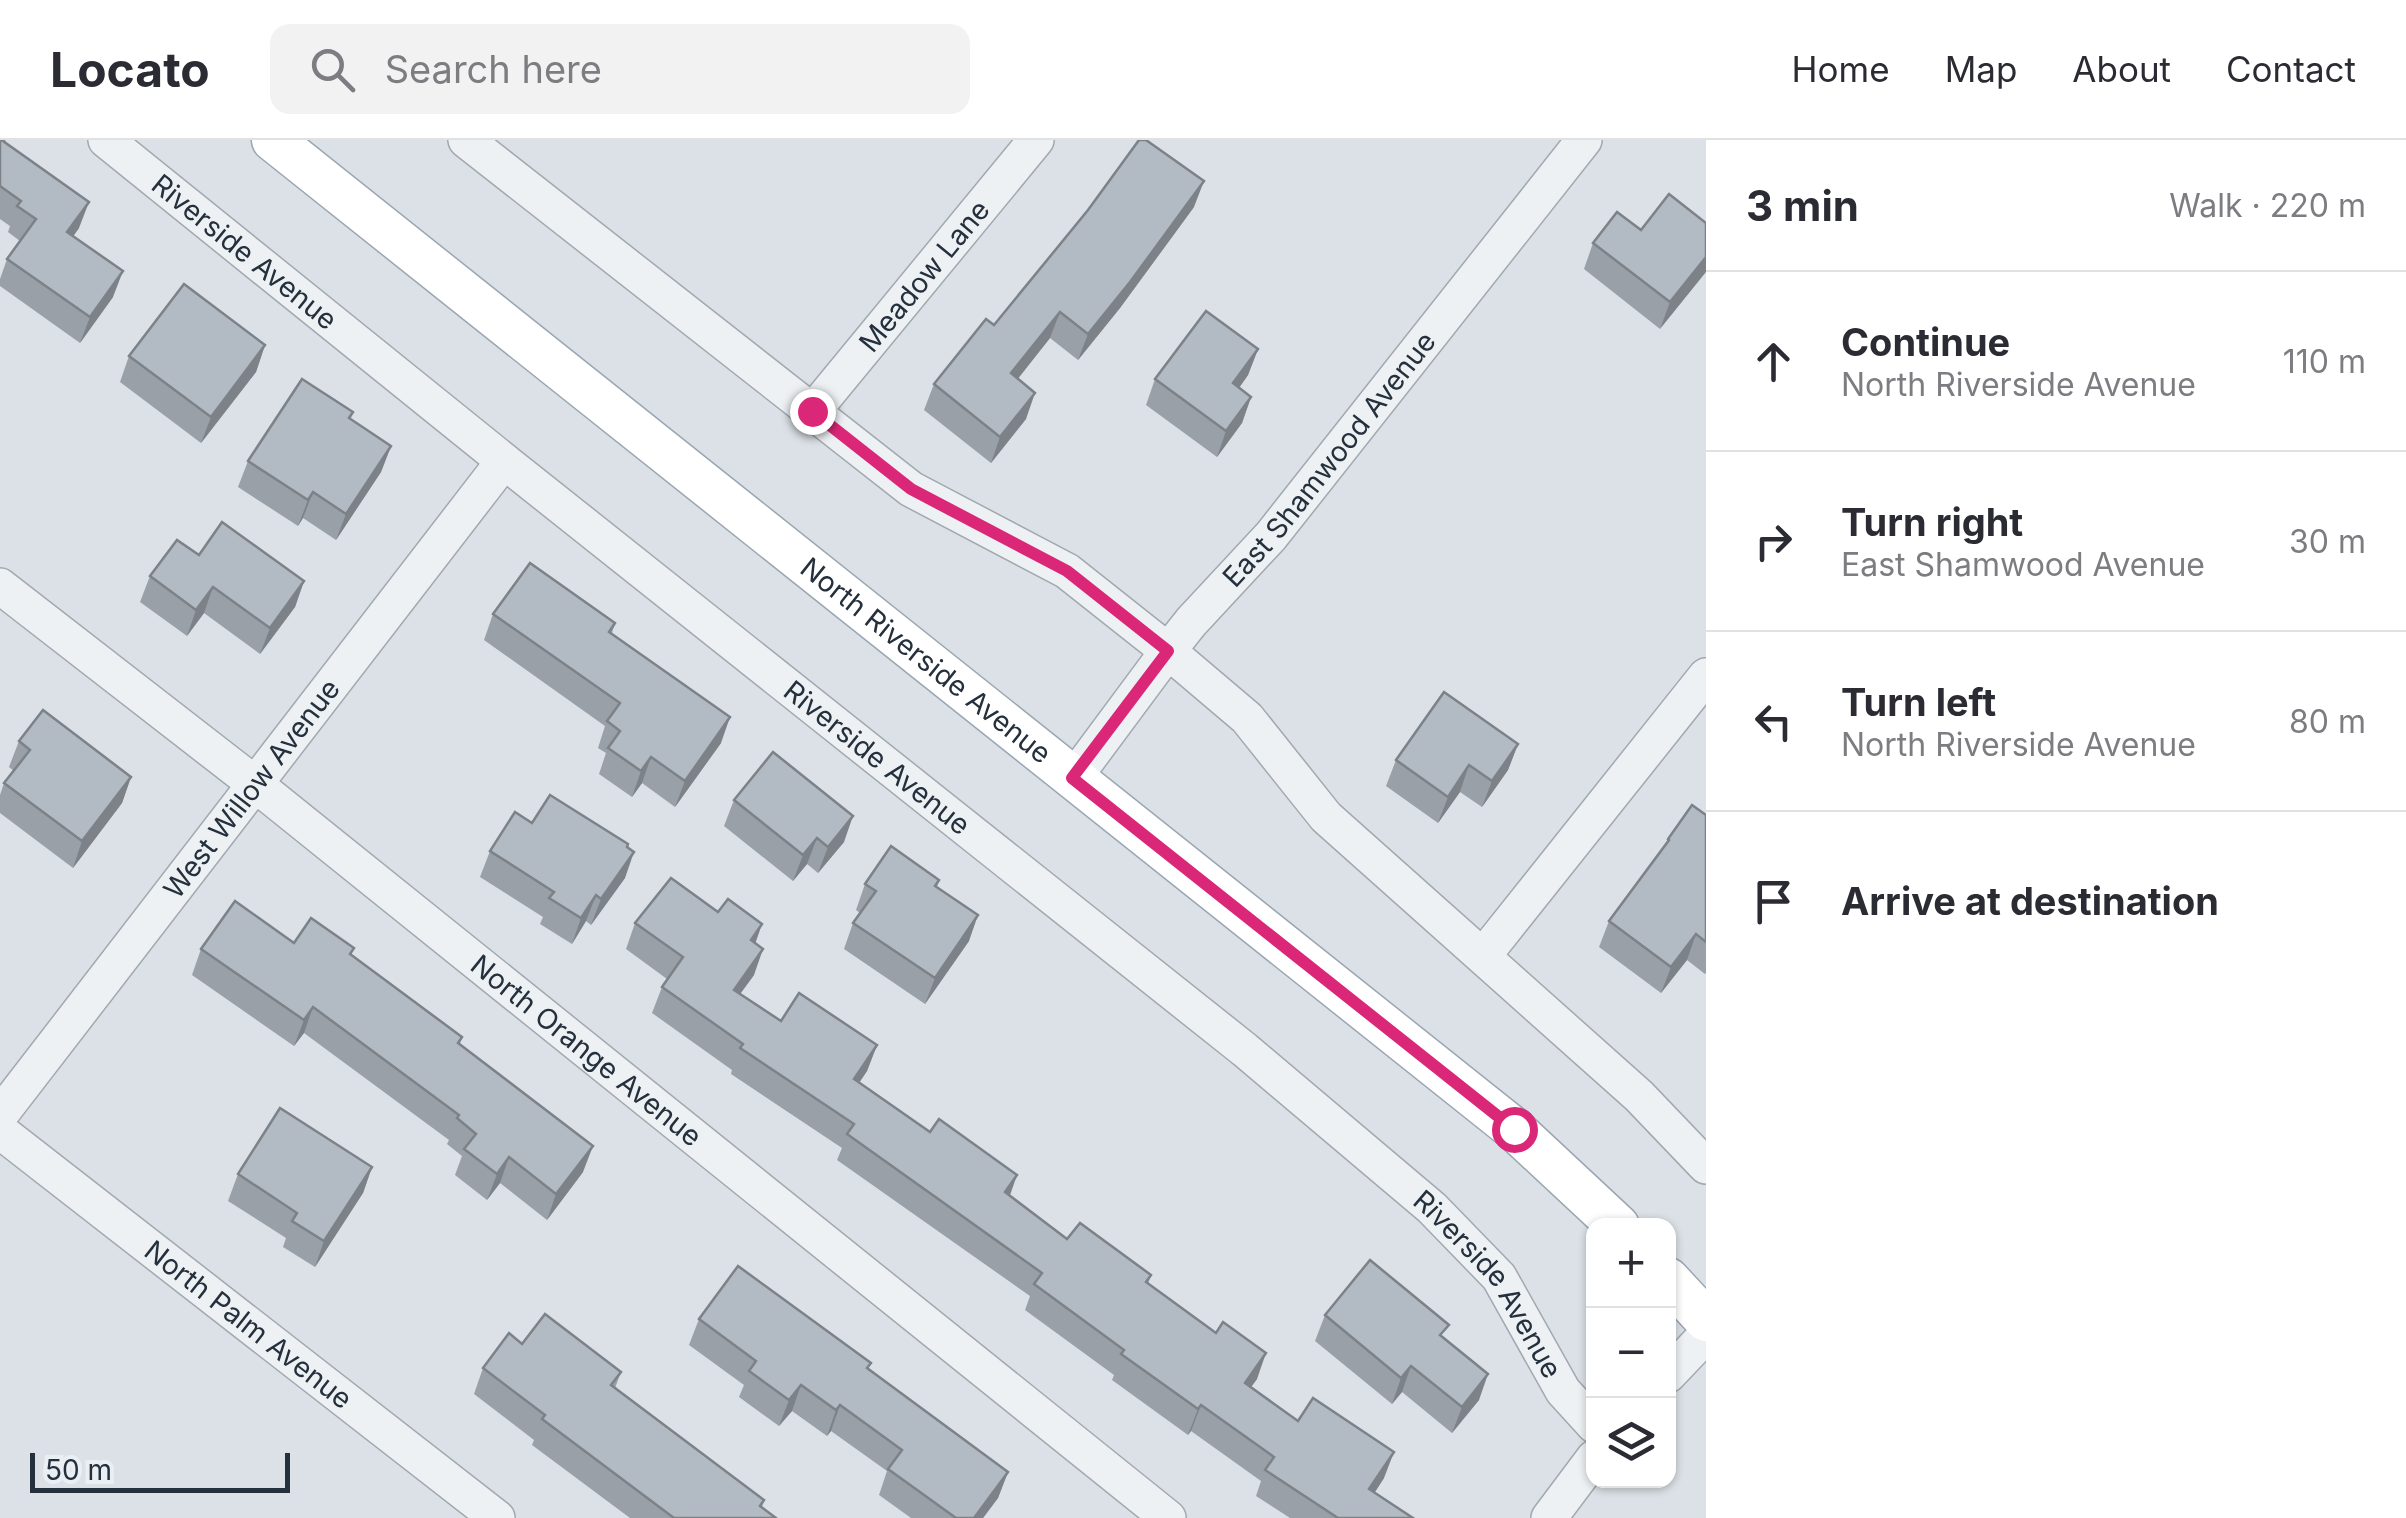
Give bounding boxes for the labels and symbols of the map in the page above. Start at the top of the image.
street label: Riverside Avenue [145,167,344,337]
street label: Meadow Lane [852,193,997,359]
street label: East Shamwood Avenue [1216,325,1443,594]
route end [790,389,836,435]
street label: North Riverside Avenue [794,550,1056,772]
street label: West Willow Avenue [156,672,347,905]
street label: Riverside Avenue [777,675,977,841]
street label: North Orange Avenue [464,947,709,1153]
route start [1492,1107,1538,1153]
street label: Riverside Avenue [1407,1183,1569,1384]
street label: North Palm Avenue [138,1233,359,1416]
scale bar [30,1448,290,1492]

